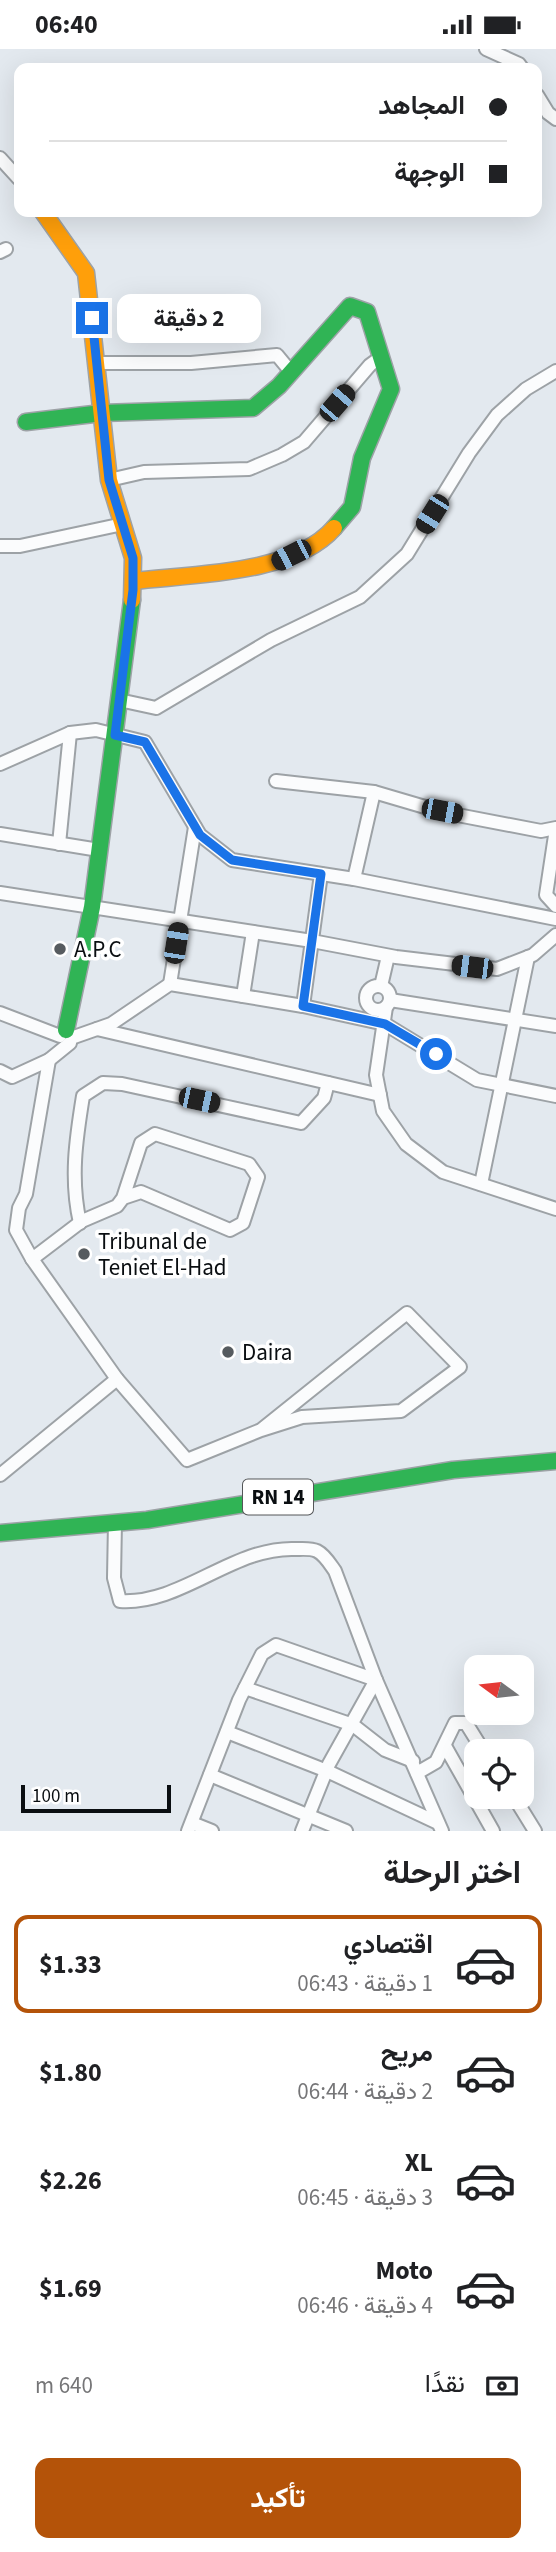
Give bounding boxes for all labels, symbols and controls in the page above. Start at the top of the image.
text: 06:40 [35,6,98,43]
text: المجاهد [378,87,465,124]
text: الوجهة [394,154,465,191]
callout: 2 دقيقة [116,293,260,343]
route end [76,302,108,334]
text: 2 دقيقة [154,302,225,335]
car [316,380,359,426]
car [412,491,453,537]
car [268,536,315,574]
car [420,797,465,825]
car [163,921,190,965]
place label: A.P.C [74,933,122,966]
marker: A.P.C [52,941,68,957]
car [450,954,495,980]
route start [420,1038,452,1070]
car [177,1085,222,1115]
place label: Tribunal de Teniet El-Had [98,1225,227,1284]
marker: Tribunal de Teniet El-Had [76,1246,92,1262]
place label: Daira [242,1336,292,1369]
marker: Daira [220,1344,236,1360]
road number: RN 14 [243,1479,313,1515]
north arrow [464,1655,534,1725]
map controls [464,1655,534,1809]
button: locate [464,1739,534,1809]
scale bar [21,1782,172,1814]
text: 100 m [32,1783,80,1810]
text: اختر الرحلة [383,1850,521,1896]
text: اقتصادي [344,1926,433,1963]
icon: car [454,1933,517,1996]
text: $1.33 [39,1946,102,1983]
text: 1 دقيقة · 06:43 [297,1967,433,2000]
text: مريح [381,2034,433,2071]
icon: car [454,2041,517,2104]
text: $1.80 [39,2054,102,2091]
text: 2 دقيقة · 06:44 [297,2075,433,2108]
text: XL [405,2144,433,2181]
icon: car [454,2149,517,2212]
text: $2.26 [39,2162,102,2199]
text: 3 دقيقة · 06:45 [297,2181,433,2214]
text: Moto [376,2252,433,2289]
icon: car [454,2257,517,2320]
text: $1.69 [39,2270,102,2307]
text: 4 دقيقة · 06:46 [297,2289,433,2322]
text: نقدًا [425,2365,465,2402]
icon: cash [483,2367,521,2405]
text: 640 m [35,2369,93,2402]
button: تأكيد [35,2458,521,2538]

